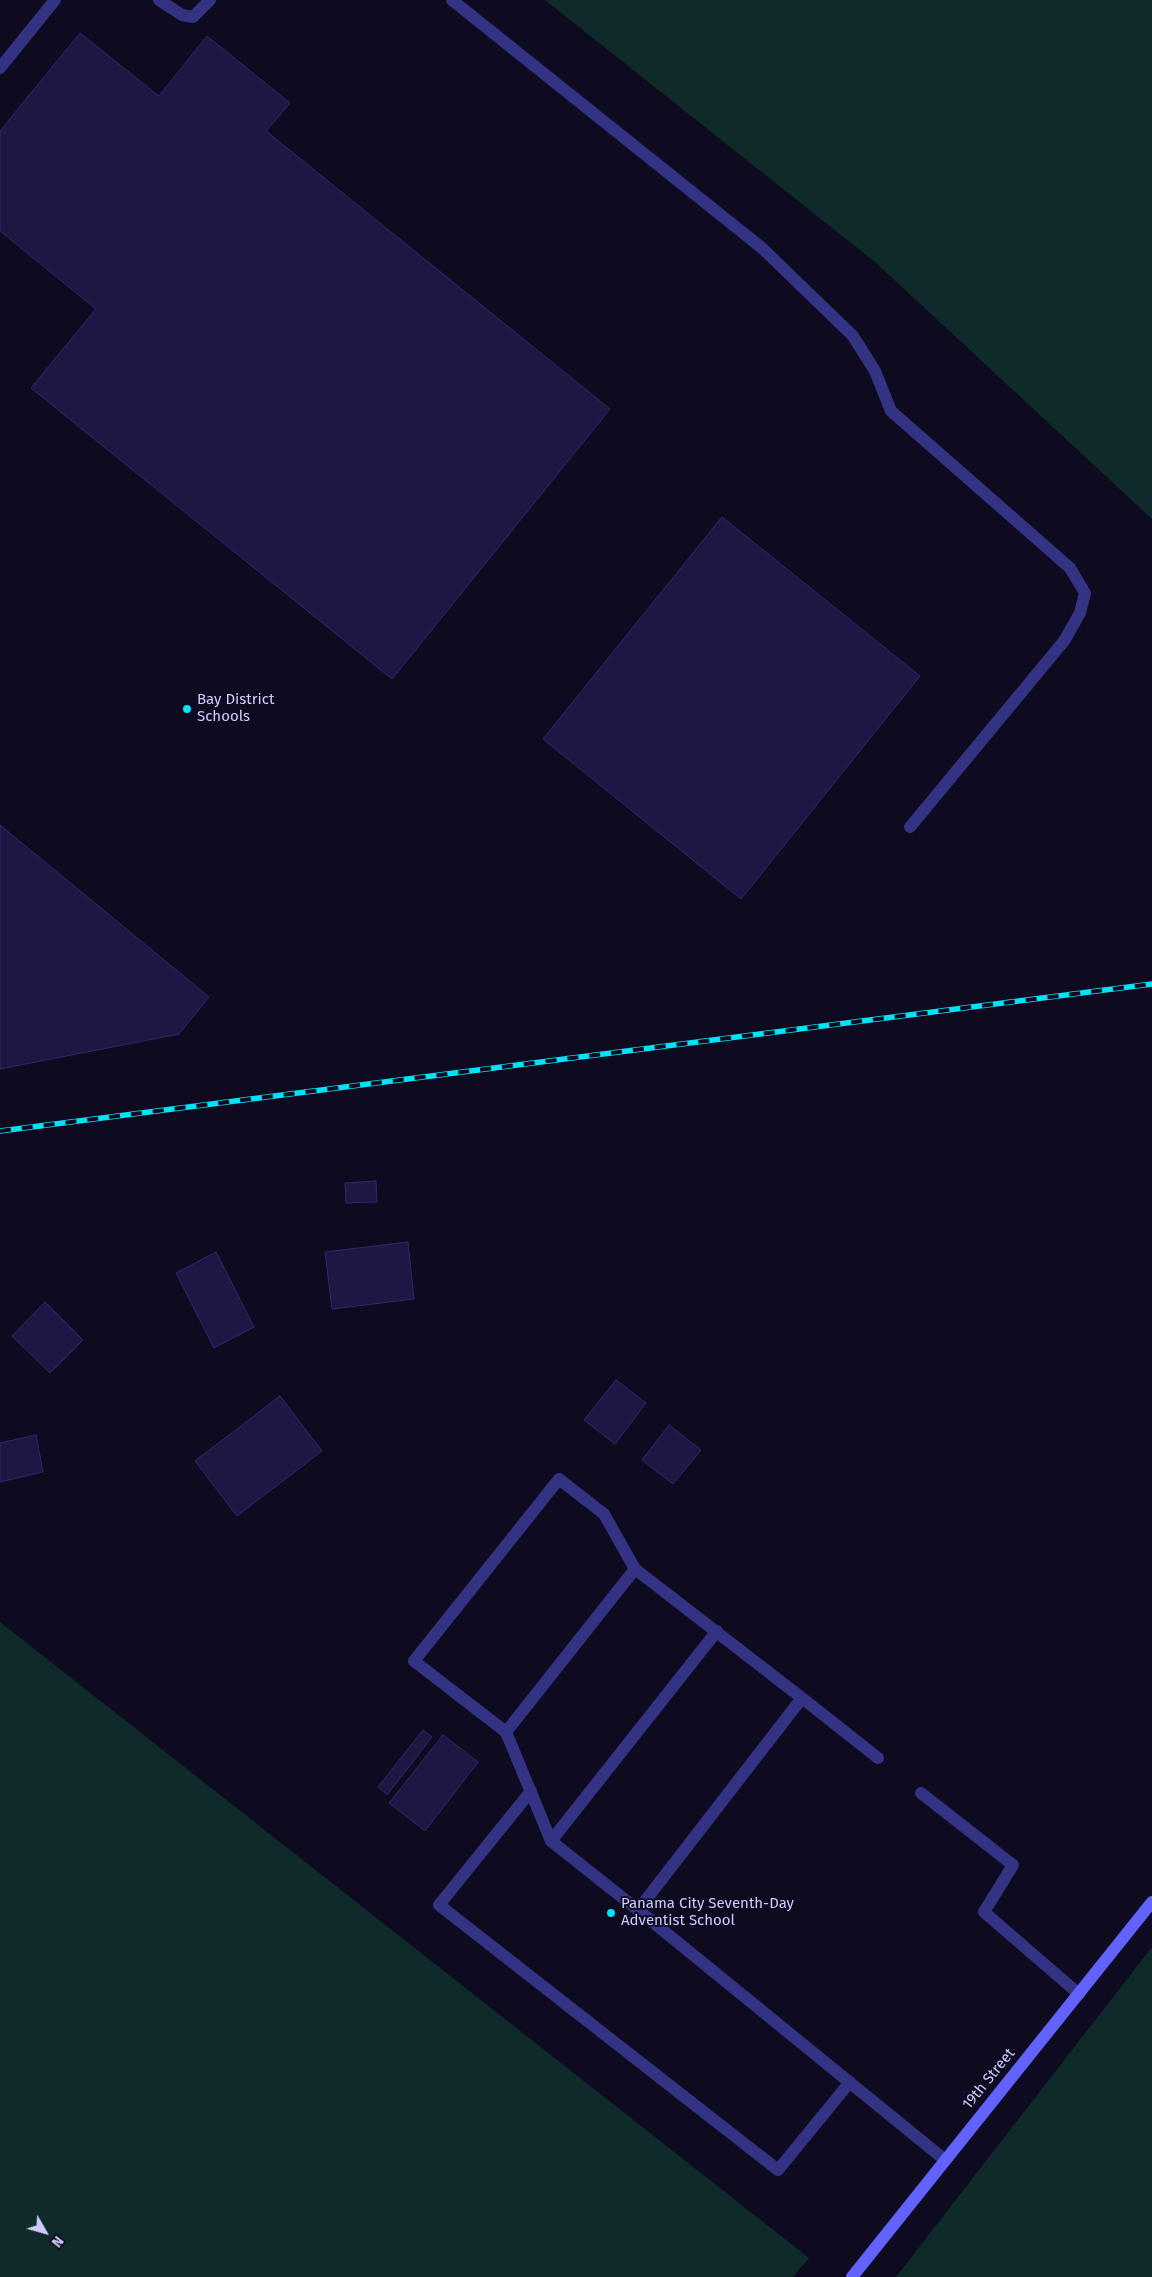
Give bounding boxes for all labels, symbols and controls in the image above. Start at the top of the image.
place label: Bay District Schools [197,691,274,726]
marker: Bay District Schools [181,703,193,715]
place label: Panama City Seventh-Day Adventist School [621,1895,794,1930]
marker: Panama City Seventh-Day Adventist School [605,1907,617,1919]
street label: 19th Street [959,2045,1019,2113]
north arrow [20,2207,70,2257]
text: N [48,2233,67,2250]

